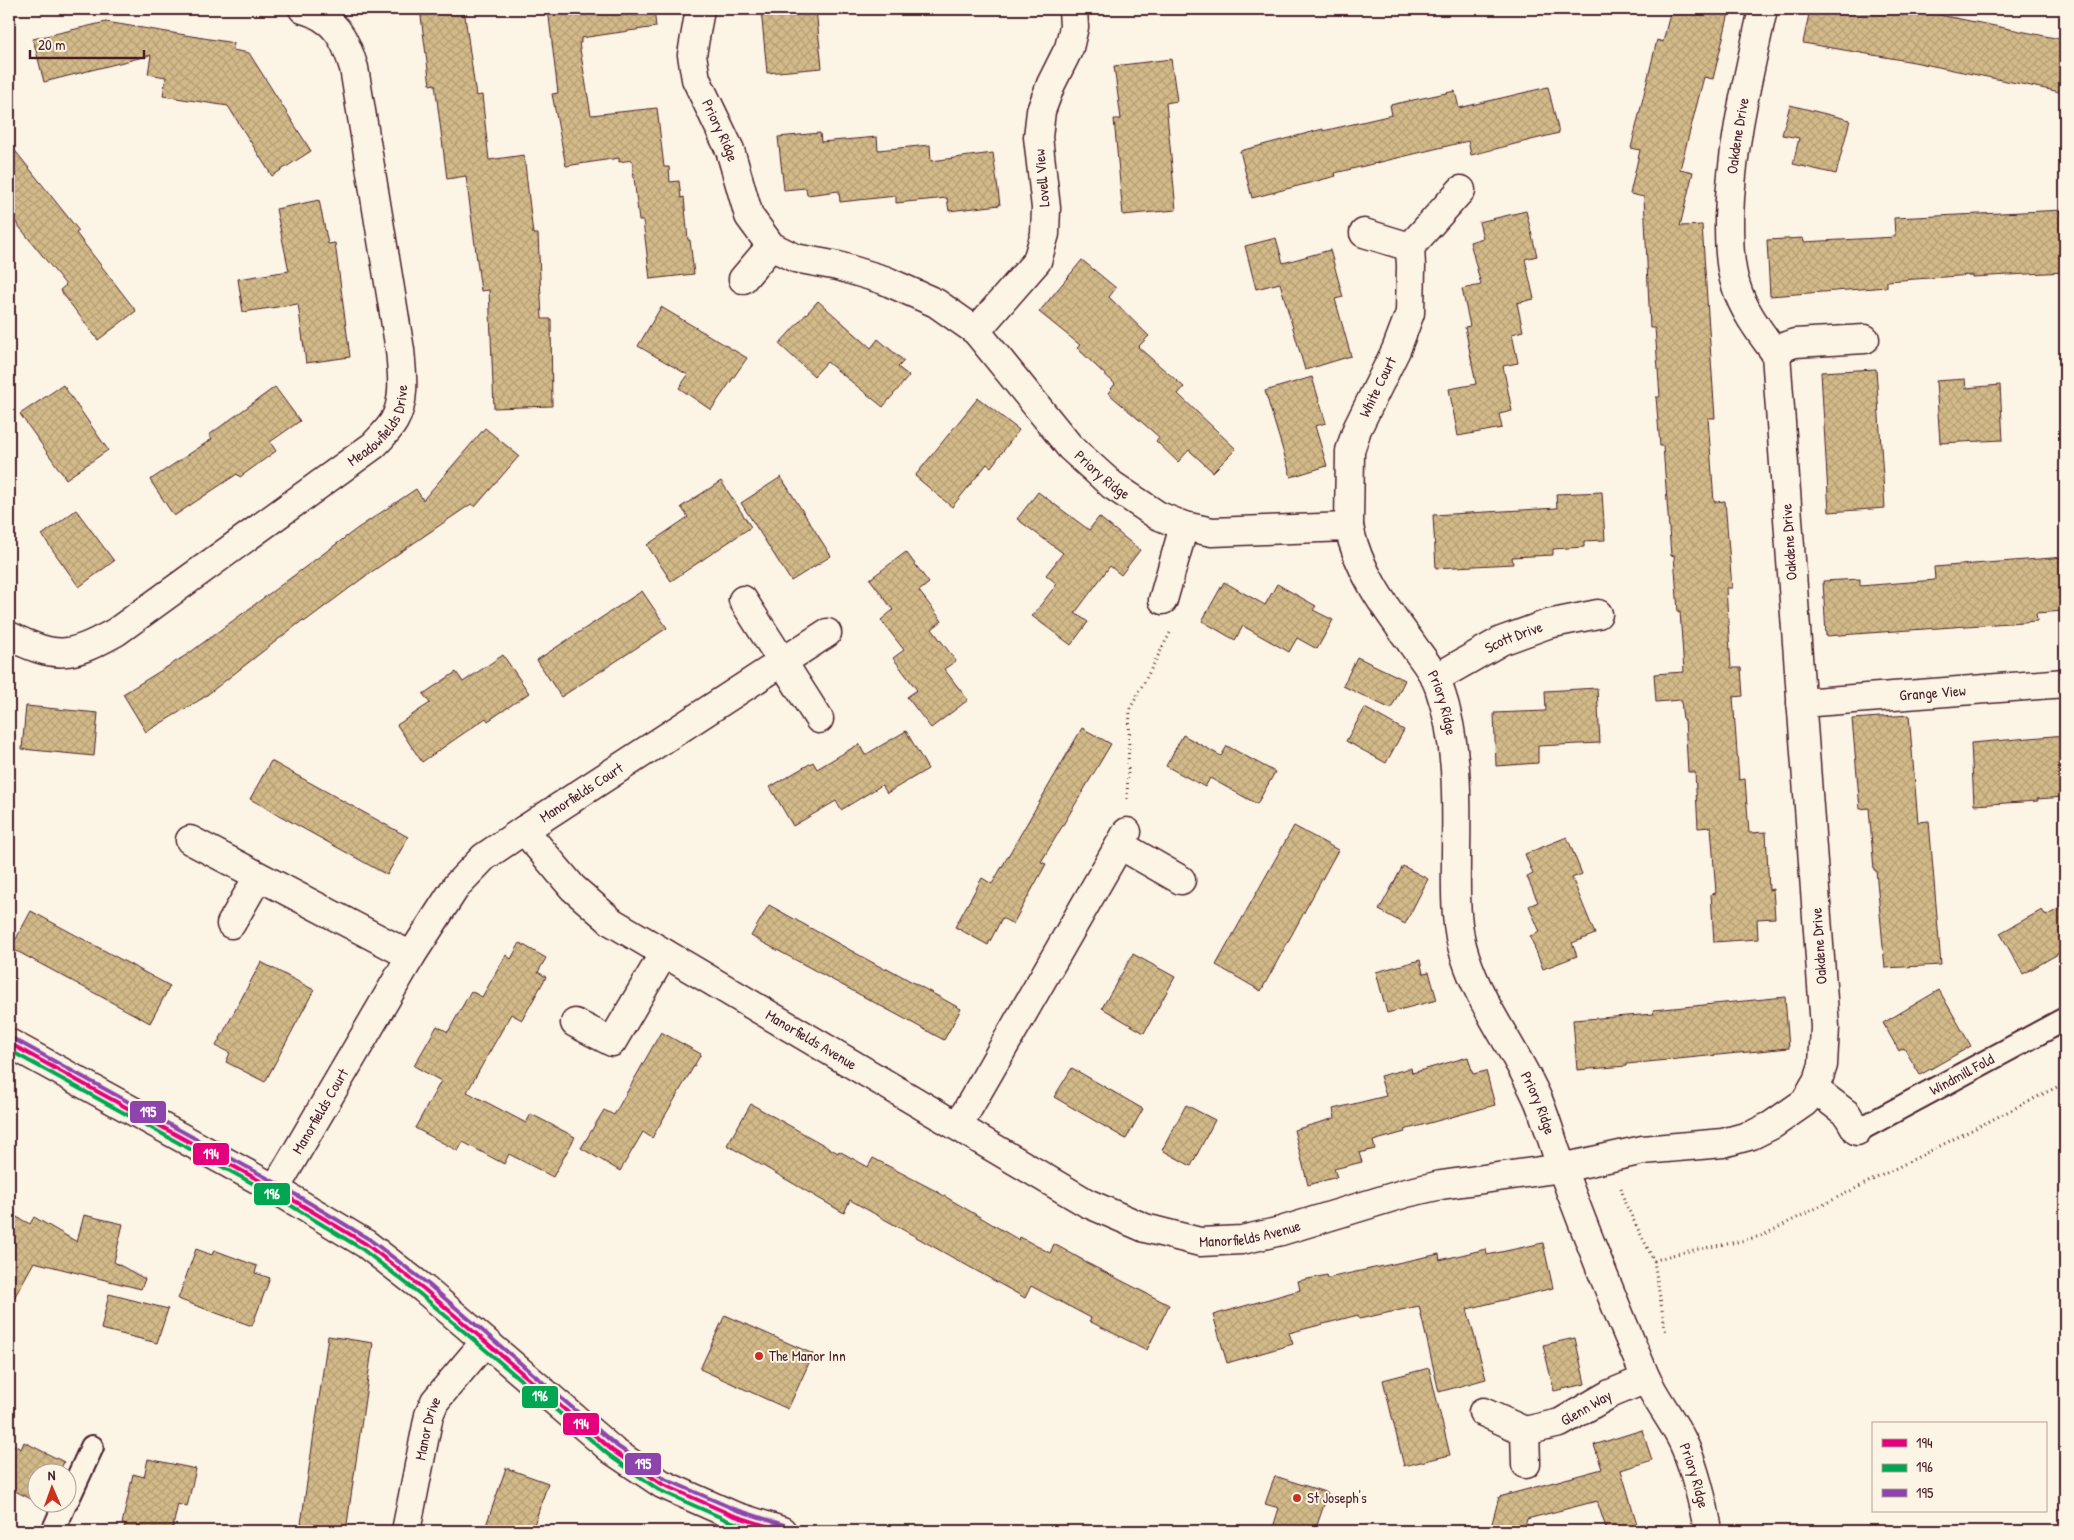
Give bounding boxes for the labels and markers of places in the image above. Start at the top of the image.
place label: The Manor Inn [769,1345,846,1366]
marker: The Manor Inn [753,1350,765,1362]
place label: St Joseph's [1307,1487,1367,1508]
marker: St Joseph's [1291,1492,1303,1504]

